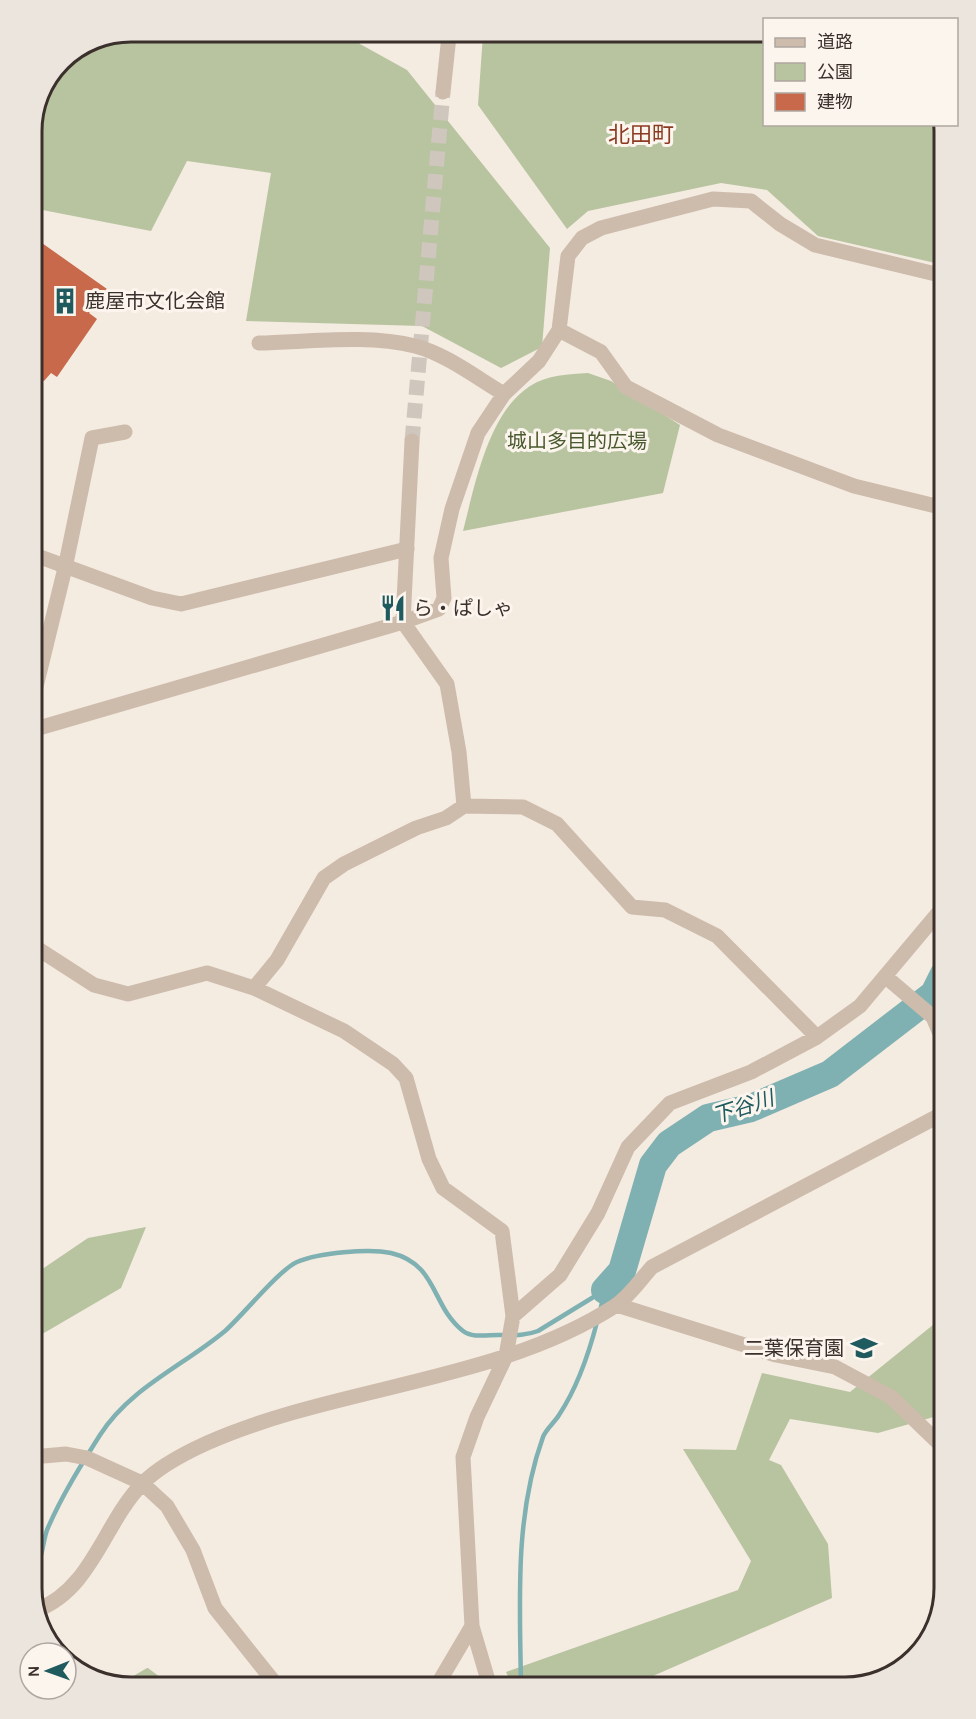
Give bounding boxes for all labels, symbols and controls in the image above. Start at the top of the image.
legend [763,18,958,126]
text: 道路 [817,31,853,53]
text: 公園 [817,61,853,83]
text: 建物 [817,91,853,113]
district label: 北田町 [608,122,674,148]
building icon: 鹿屋市文化会館 [50,286,80,316]
place label: 鹿屋市文化会館 [85,290,225,313]
park label: 城山多目的広場 [507,430,647,453]
restaurant icon: ら・ぱしゃ [378,593,408,623]
place label: ら・ぱしゃ [413,597,513,620]
water label: 下谷川 [709,1085,779,1128]
school or university icon: 二葉保育園 [849,1333,879,1363]
place label: 二葉保育園 [744,1337,844,1360]
north arrow [18,1641,78,1701]
text: N [24,1665,43,1677]

